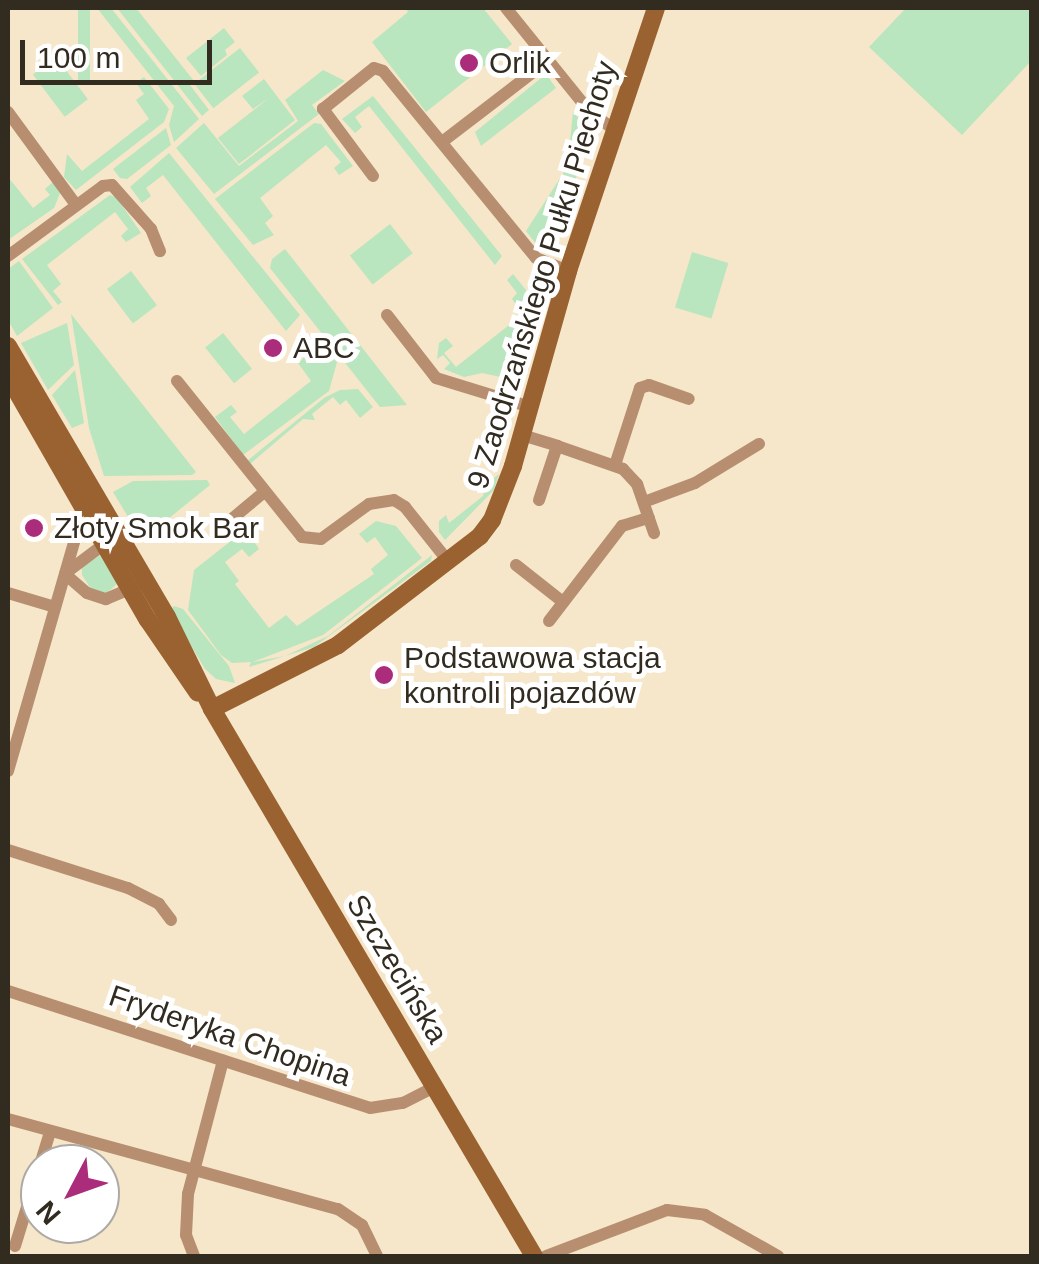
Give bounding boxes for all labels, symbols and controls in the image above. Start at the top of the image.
scale bar [25,20,218,82]
text: 100 m [37,41,120,74]
place label: Orlik [489,45,551,81]
marker: Orlik [458,52,480,74]
street label: 9 Zaodrzańskiego Pułku Piechoty [460,57,624,493]
place label: ABC [293,330,355,366]
marker: ABC [262,337,284,359]
place label: Złoty Smok Bar [54,510,259,546]
marker: Złoty Smok Bar [23,517,45,539]
place label: Podstawowa stacja kontroli pojazdów [404,640,661,710]
marker: Podstawowa stacja kontroli pojazdów [373,664,395,686]
street label: Szczecińska [339,888,455,1050]
street label: Fryderyka Chopina [104,978,356,1094]
north arrow [20,1144,120,1244]
text: N [30,1195,67,1231]

